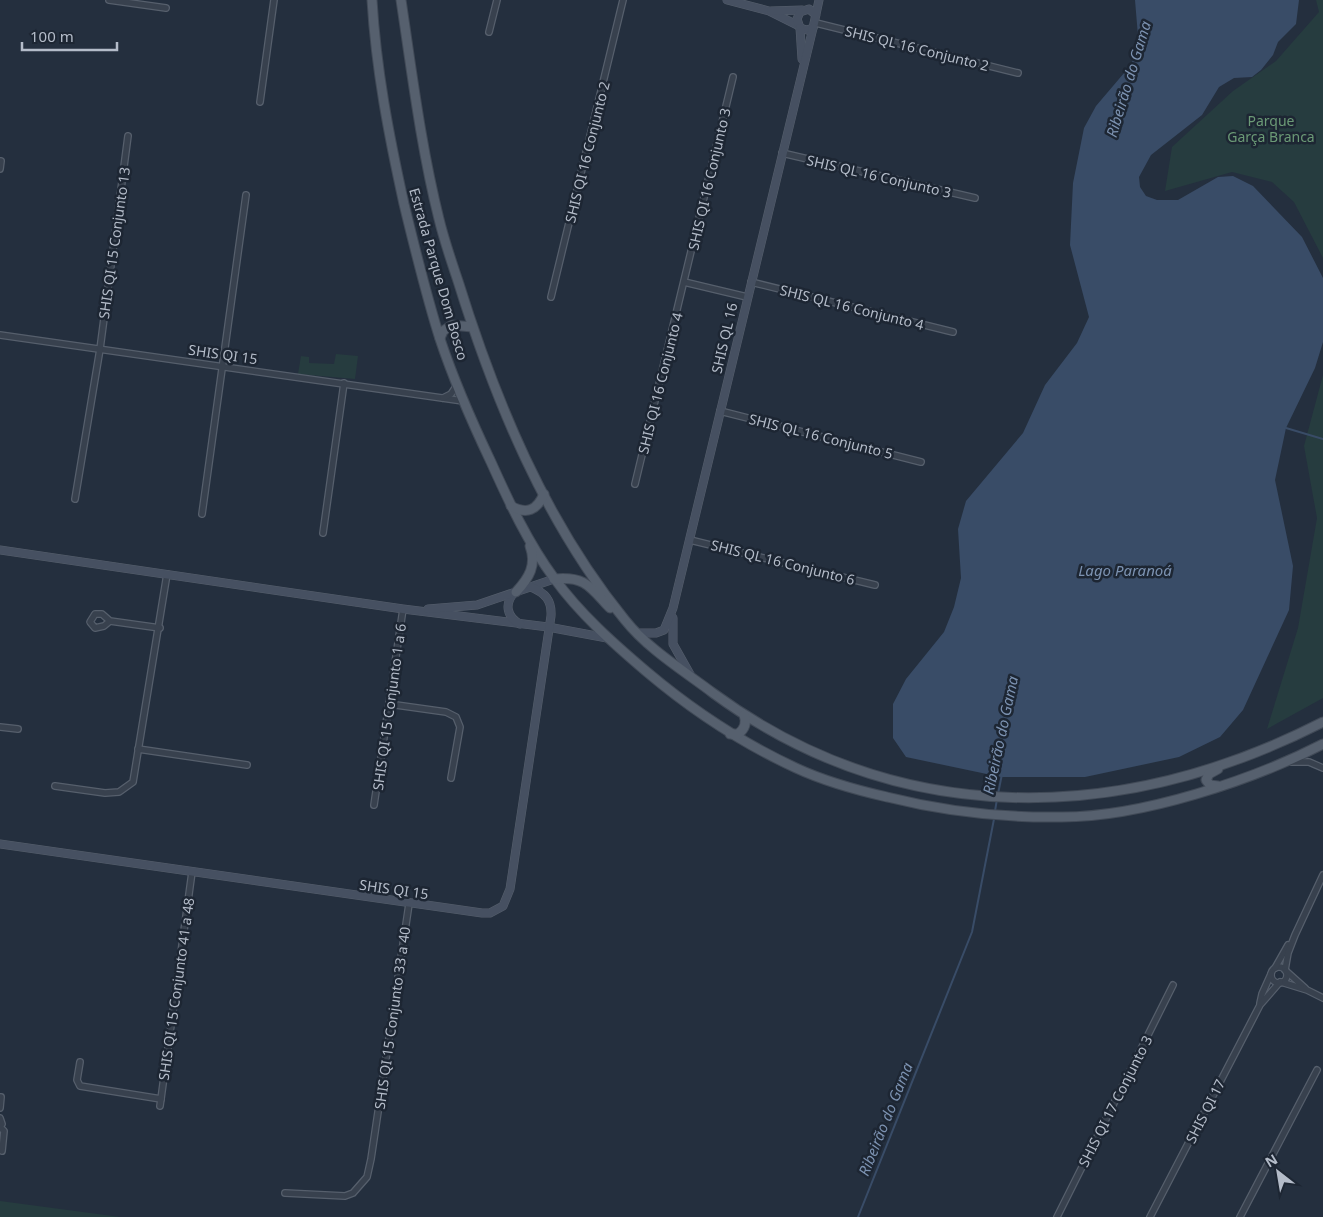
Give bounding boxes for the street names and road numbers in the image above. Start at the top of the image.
street label: SHIS QL 16 Conjunto 2 [843,21,991,75]
street label: SHIS QI 16 Conjunto 2 [560,79,614,225]
street label: SHIS QI 16 Conjunto 3 [683,106,735,252]
street label: SHIS QL 16 Conjunto 3 [805,150,953,202]
street label: SHIS QI 15 Conjunto 13 [94,166,134,320]
street label: Estrada Parque Dom Bosco [405,186,473,362]
street label: SHIS QL 16 Conjunto 4 [778,280,926,334]
street label: SHIS QL 16 [707,301,741,375]
street label: SHIS QI 16 Conjunto 4 [633,310,687,456]
street label: SHIS QI 15 [187,340,259,368]
street label: SHIS QL 16 Conjunto 5 [747,409,895,463]
street label: SHIS QL 16 Conjunto 6 [709,535,857,589]
street label: SHIS QI 15 Conjunto 1 a 6 [368,622,410,792]
street label: SHIS QI 15 [358,875,430,903]
street label: SHIS QI 15 Conjunto 41 a 48 [154,896,198,1082]
street label: SHIS QI 15 Conjunto 33 a 40 [370,925,414,1111]
street label: SHIS QI 17 Conjunto 3 [1074,1032,1156,1170]
street label: SHIS QI 17 [1181,1076,1229,1146]

